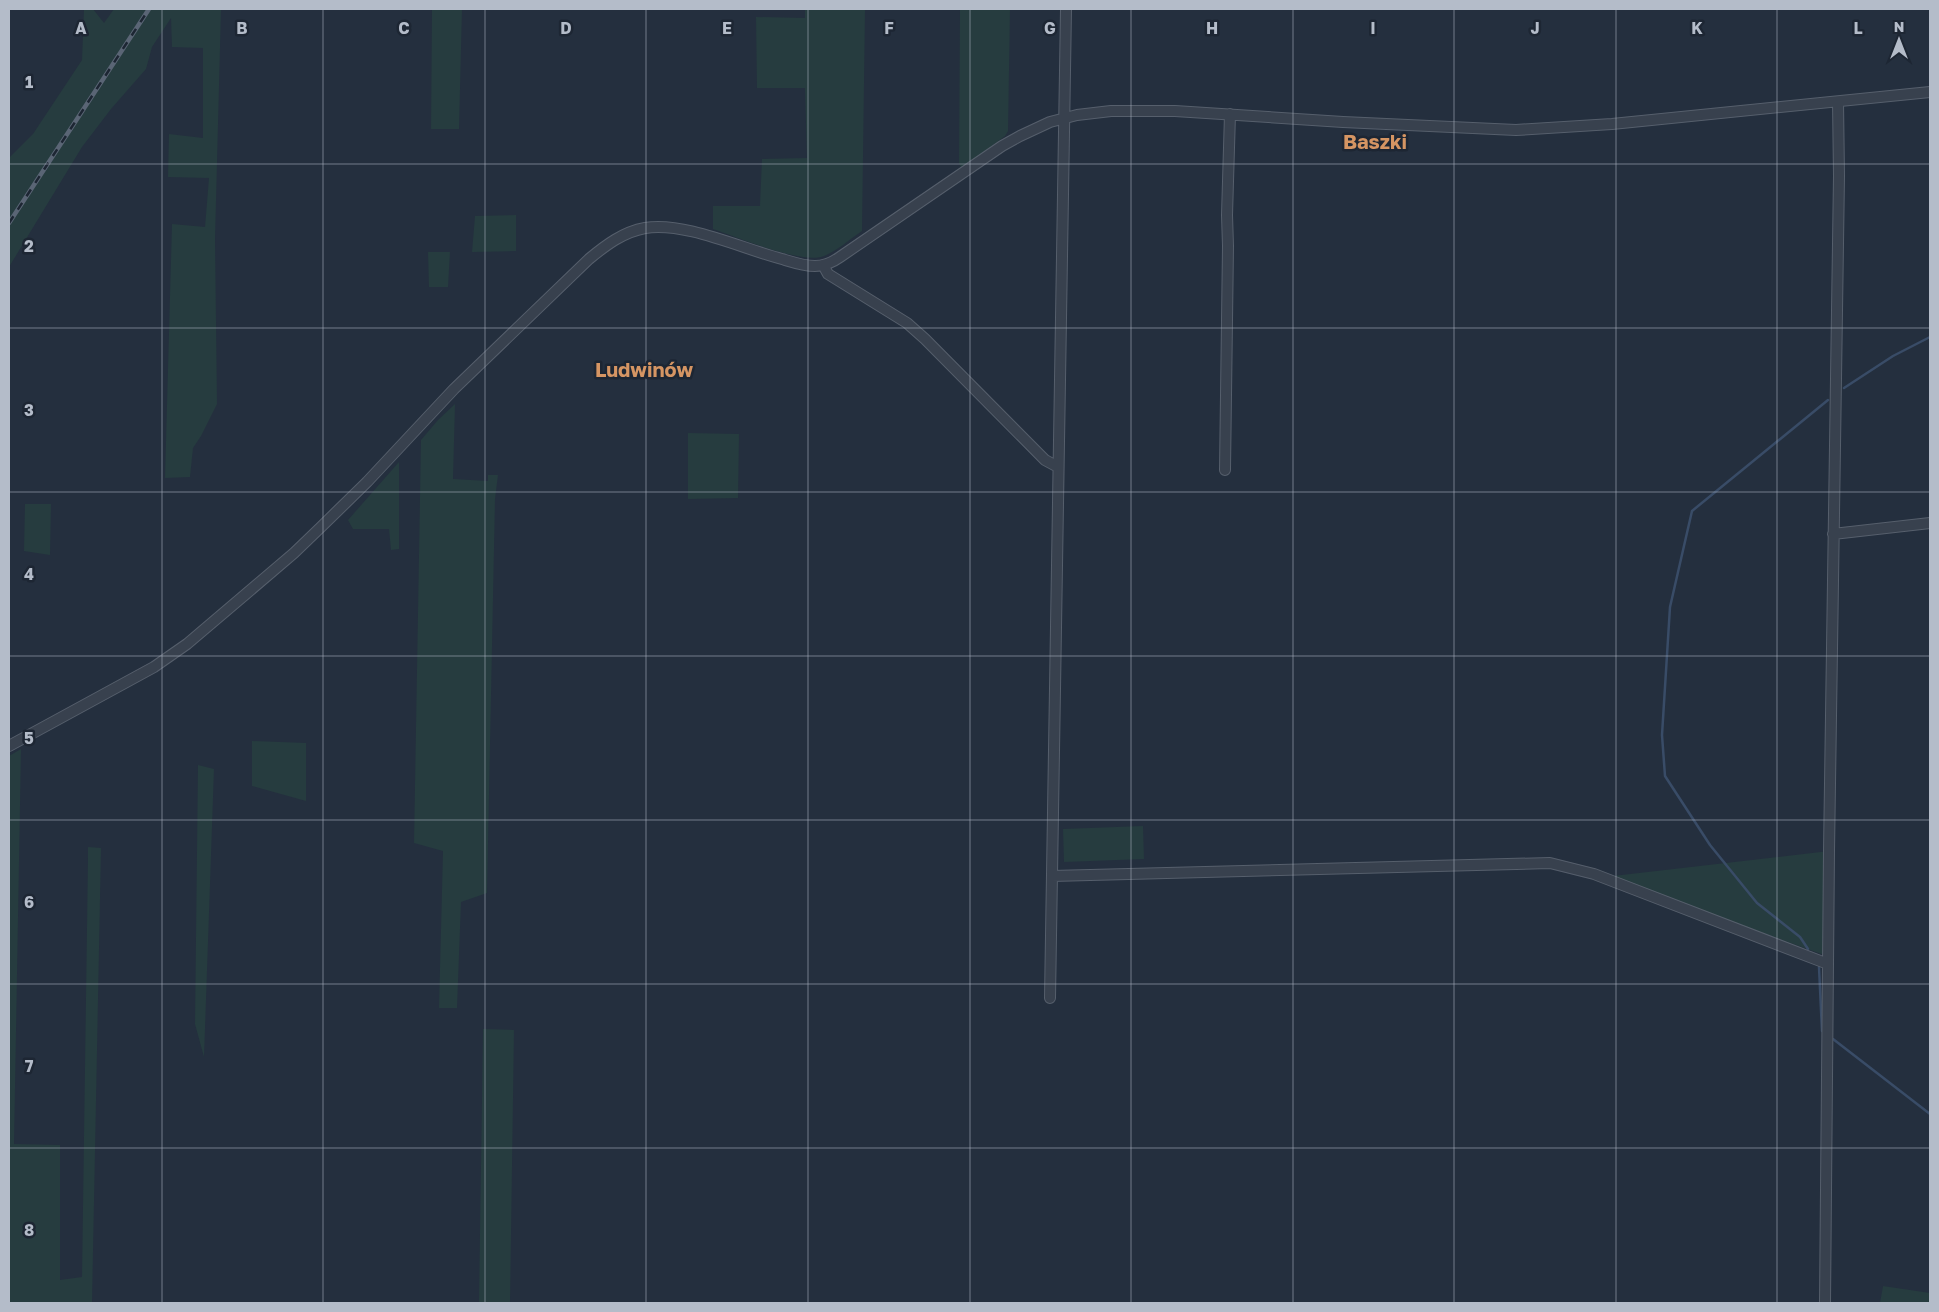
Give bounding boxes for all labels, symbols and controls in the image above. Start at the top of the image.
north arrow [1874,15,1924,65]
text: A [75,18,87,38]
text: B [236,18,248,38]
text: C [398,18,410,38]
text: D [560,18,572,38]
text: E [722,18,732,38]
text: F [884,18,894,38]
text: G [1044,18,1056,38]
text: H [1206,18,1218,38]
text: I [1370,18,1376,38]
text: J [1530,18,1540,38]
text: K [1691,18,1703,38]
text: L [1853,18,1863,38]
text: N [1894,18,1904,35]
text: 1 [25,72,33,92]
district label: Baszki [1343,129,1407,153]
text: 2 [24,236,34,256]
district label: Ludwinów [595,357,693,381]
text: 3 [24,400,34,420]
text: 4 [24,564,34,584]
text: 5 [24,728,34,748]
text: 6 [24,892,34,912]
text: 7 [25,1056,34,1076]
text: 8 [24,1220,34,1240]

